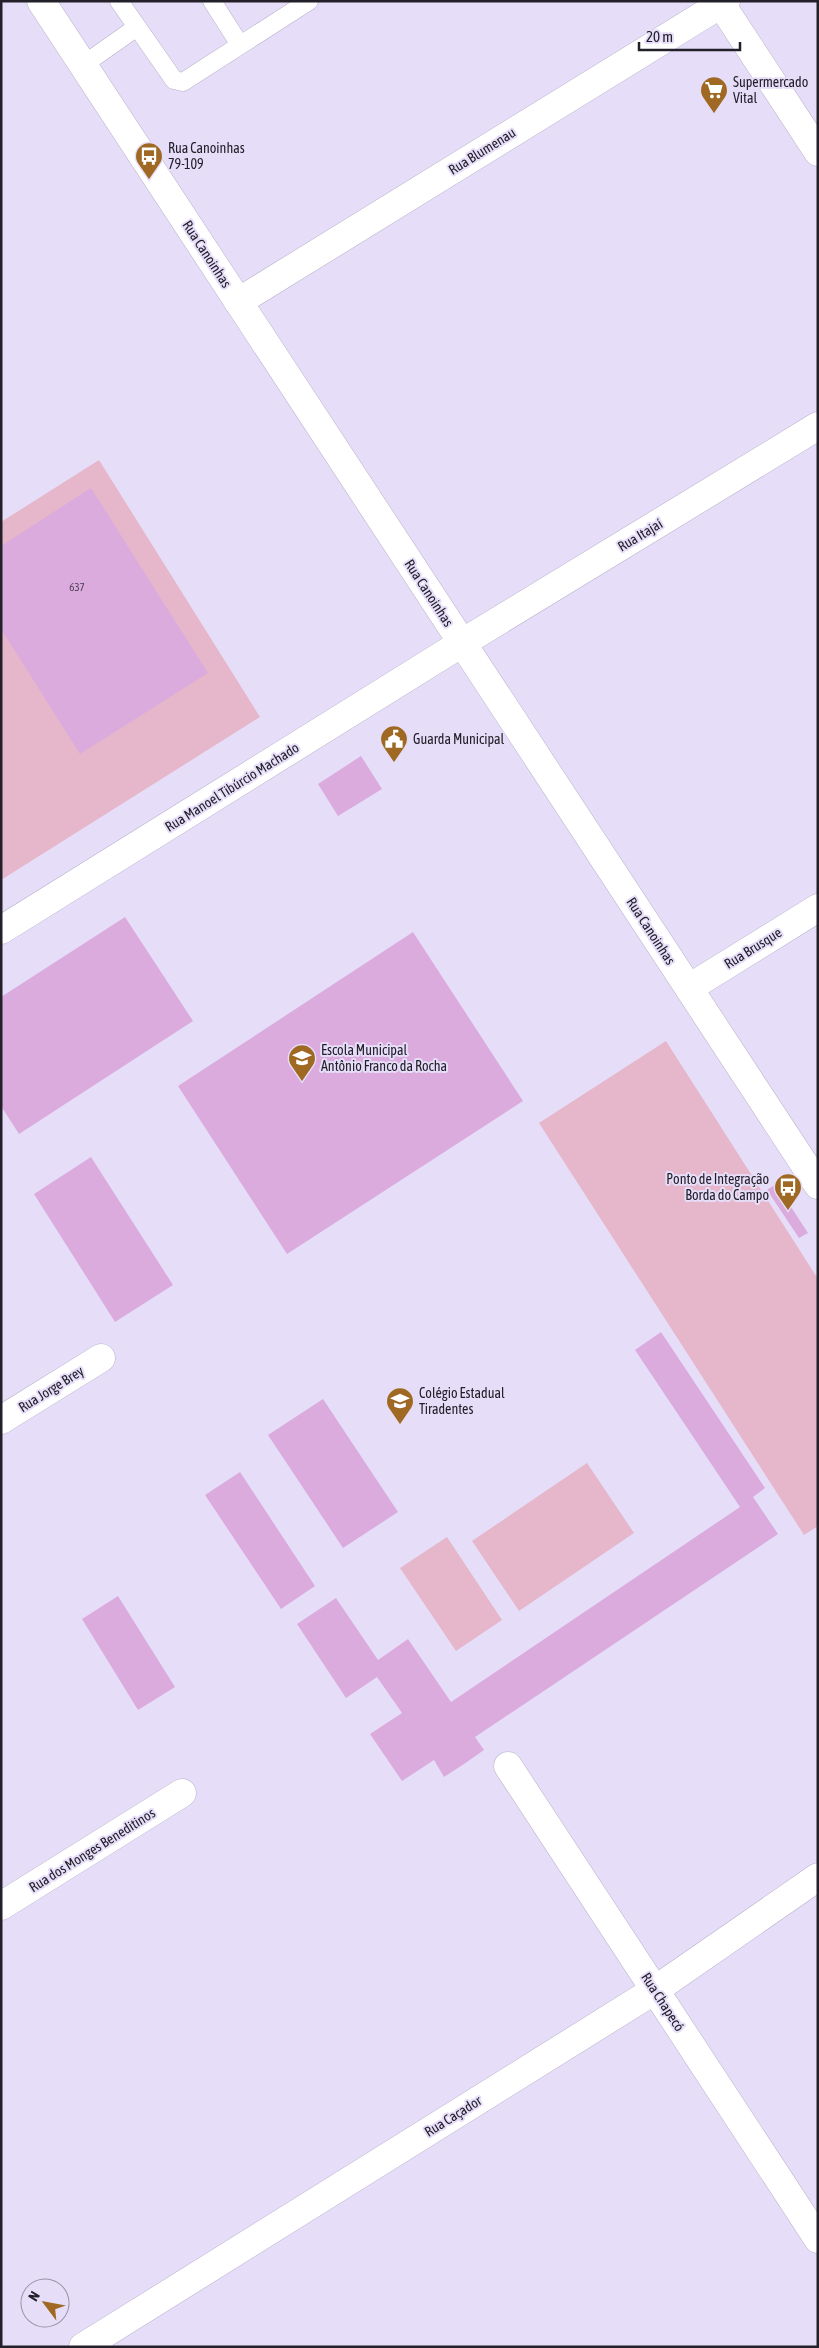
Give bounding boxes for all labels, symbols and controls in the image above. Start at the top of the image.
scale bar [639,20,740,52]
text: 20 m [646,28,673,45]
place label: Supermercado Vital [733,74,808,106]
supermarket icon: Supermercado Vital [699,75,729,114]
street label: Rua Blumenau [446,124,518,178]
place label: Rua Canoinhas 79-109 [168,140,245,172]
bus stop icon: Rua Canoinhas 79-109 [134,141,164,180]
street label: Rua Canoinhas [179,218,235,291]
street label: Rua Itajaí [615,515,665,555]
street label: Rua Canoinhas [401,557,457,630]
house number: 637 [69,581,85,593]
public building icon: Guarda Municipal [379,724,409,763]
place label: Guarda Municipal [413,731,505,747]
street label: Rua Manoel Tibúrcio Machado [162,739,302,835]
street label: Rua Canoinhas [623,895,679,968]
street label: Rua Brusque [721,924,785,972]
place label: Escola Municipal Antônio Franco da Rocha [321,1042,447,1074]
school or university icon: Escola Municipal Antônio Franco da Rocha [287,1043,317,1082]
place label: Ponto de Integração Borda do Campo [666,1171,769,1203]
bus stop icon: Ponto de Integração Borda do Campo [773,1172,803,1211]
street label: Rua Jorge Brey [15,1363,87,1415]
place label: Colégio Estadual Tiradentes [419,1385,505,1417]
school or university icon: Colégio Estadual Tiradentes [385,1386,415,1425]
street label: Rua dos Monges Beneditinos [26,1805,158,1895]
street label: Rua Chapecó [638,1970,688,2034]
street label: Rua Caçador [422,2092,485,2140]
north arrow [20,2278,70,2328]
text: N [25,2288,43,2304]

